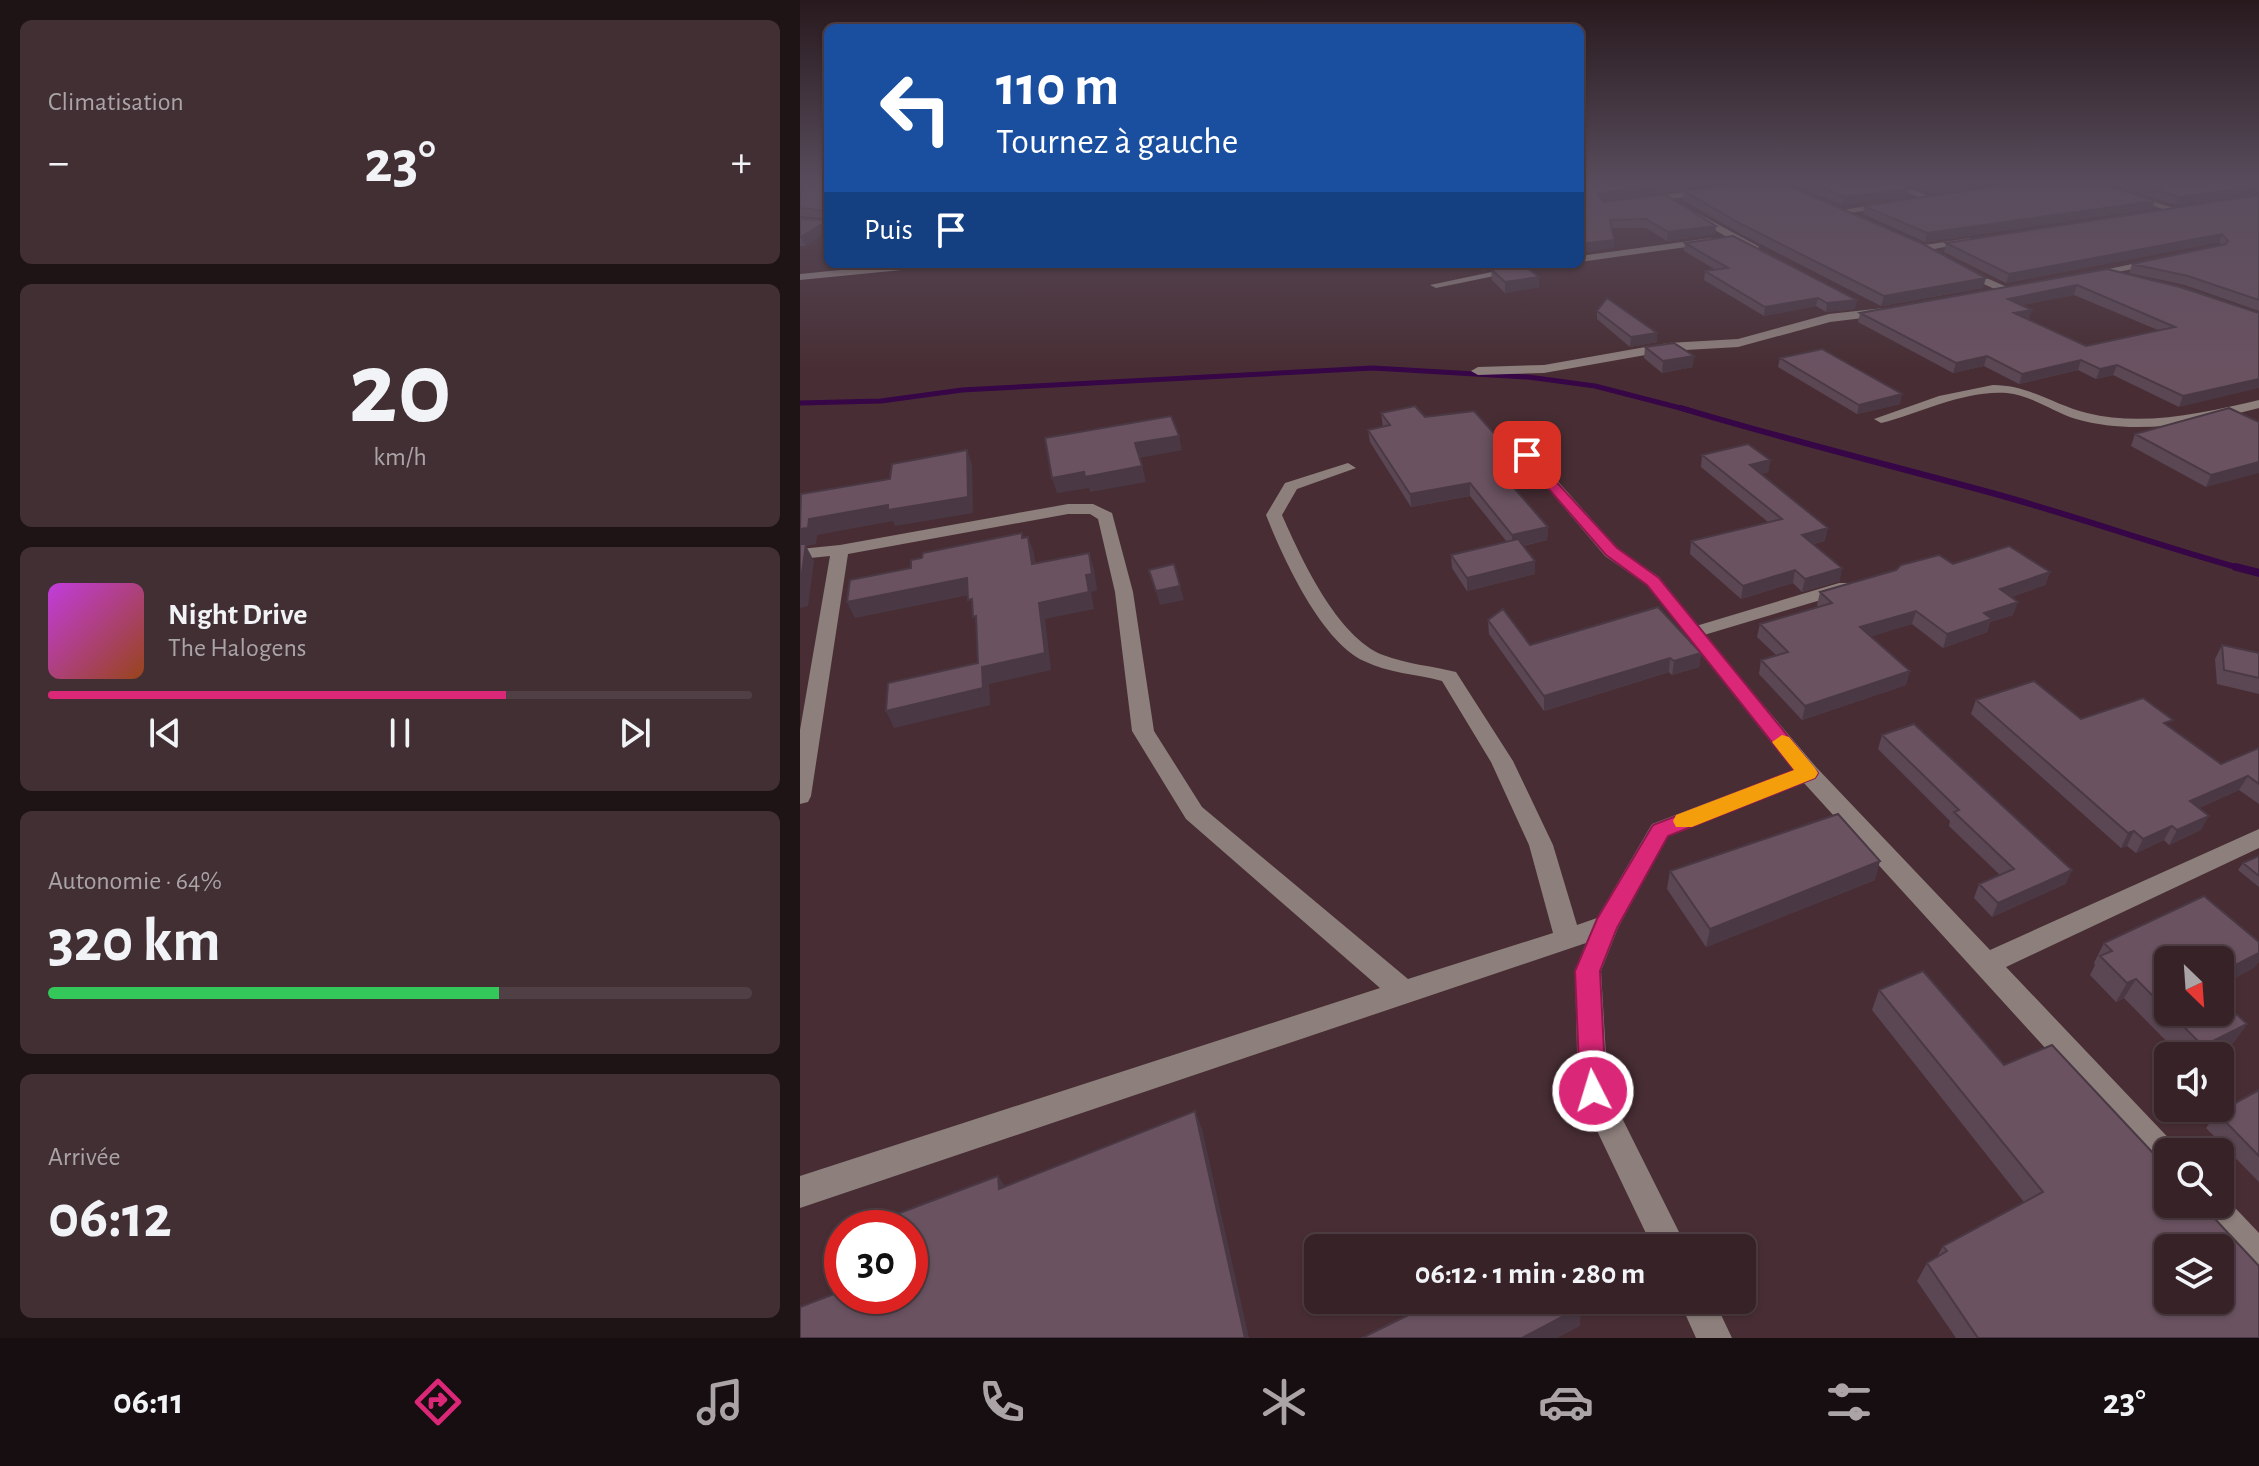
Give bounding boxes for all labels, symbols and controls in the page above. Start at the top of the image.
icon: left [864,56,968,160]
text: 110 m [996,59,1119,115]
text: Climatisation [48,89,184,115]
text: Tournez à gauche [996,124,1238,160]
text: 23° [364,133,436,193]
text: − [48,141,69,185]
text: + [731,141,752,185]
icon: arrive [929,208,973,252]
text: Puis [864,215,913,245]
text: 20 [348,338,452,442]
pin [1493,421,1561,489]
icon: arrive [1505,433,1549,477]
text: km/h [373,444,427,470]
text: Night Drive [168,600,307,630]
text: The Halogens [168,635,306,661]
icon: previous [143,711,187,755]
icon: pause [378,711,422,755]
icon: next [613,711,657,755]
text: Autonomie · 64% [48,868,222,894]
text: 320 km [48,912,221,972]
north arrow [2154,946,2234,1026]
map controls [2154,946,2234,1314]
button: sound [2154,1042,2234,1122]
position arrow [1551,1049,1635,1133]
button: search [2154,1138,2234,1218]
text: Arrivée [48,1144,120,1170]
text: 06:12 [48,1188,172,1248]
speed limit sign: 30 [824,1210,928,1314]
button: layers [2154,1234,2234,1314]
text: 06:12 · 1 min · 280 m [1415,1259,1645,1289]
icon: directions [410,1374,466,1430]
icon: music [692,1374,748,1430]
icon: phone [974,1374,1030,1430]
icon: climate [1256,1374,1312,1430]
icon: car [1538,1374,1594,1430]
icon: filters [1821,1374,1877,1430]
text: 06:11 [113,1384,183,1420]
text: 23° [2103,1384,2146,1420]

